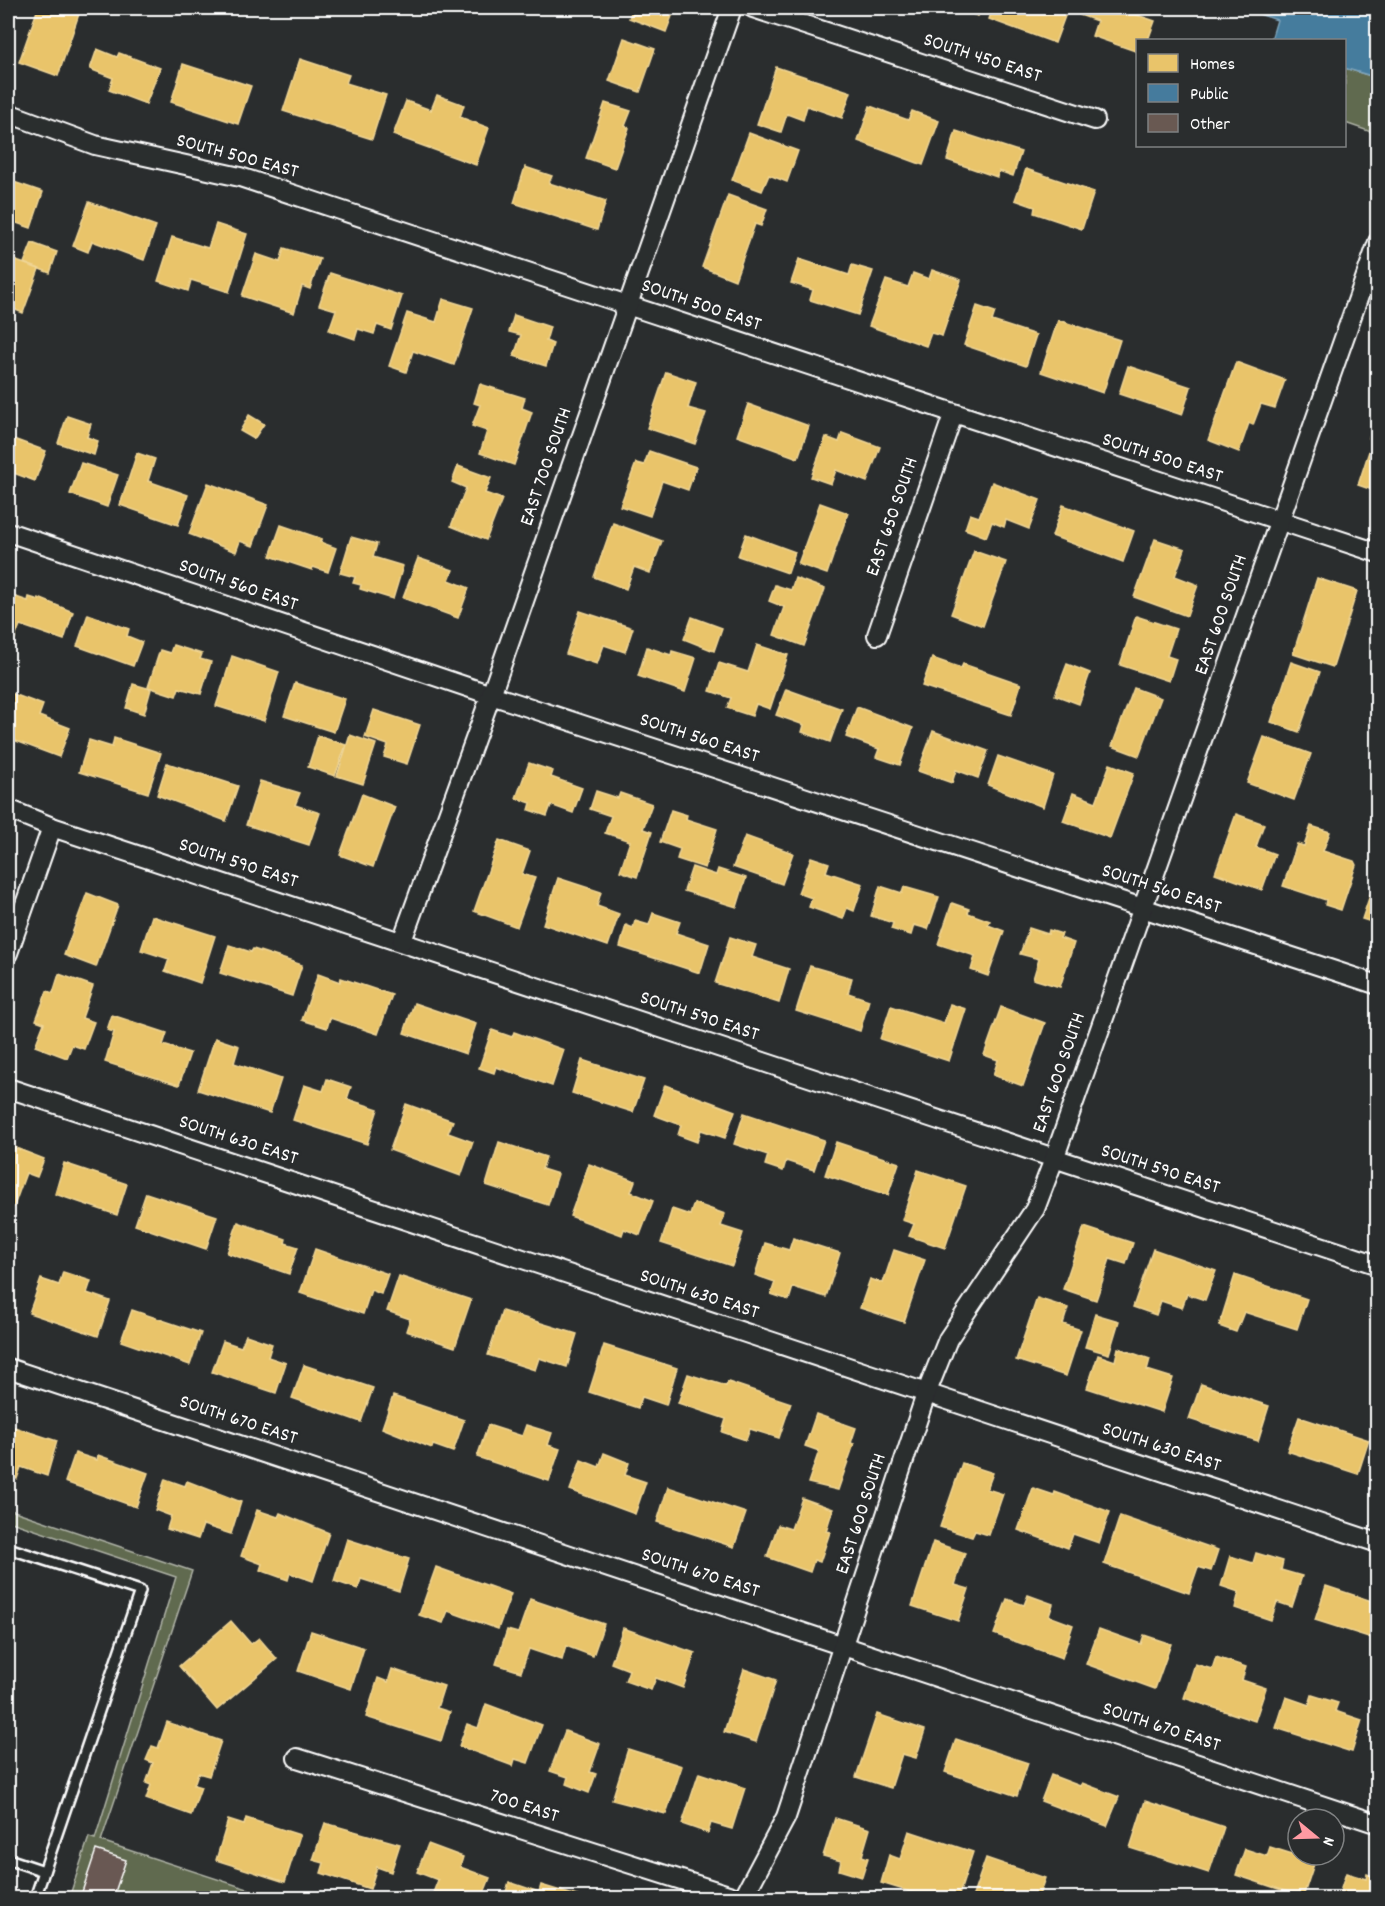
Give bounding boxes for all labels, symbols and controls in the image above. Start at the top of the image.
street label: SOUTH 450 EAST [919,27,1045,91]
legend [1136,39,1346,147]
text: Homes [1190,53,1235,78]
text: Public [1190,83,1229,108]
text: Other [1190,113,1230,138]
street label: SOUTH 500 EAST [173,127,301,187]
street label: SOUTH 500 EAST [637,272,765,340]
street label: EAST 700 SOUTH [514,404,580,530]
street label: SOUTH 500 EAST [1098,426,1226,492]
street label: EAST 650 SOUTH [860,454,926,580]
street label: EAST 600 SOUTH [1188,551,1256,679]
street label: SOUTH 560 EAST [175,553,301,619]
street label: SOUTH 560 EAST [636,707,762,771]
street label: SOUTH 590 EAST [175,832,301,896]
street label: SOUTH 560 EAST [1098,858,1224,922]
street label: SOUTH 590 EAST [636,985,762,1049]
street label: EAST 600 SOUTH [1026,1009,1094,1137]
street label: SOUTH 630 EAST [175,1109,301,1173]
street label: SOUTH 590 EAST [1097,1138,1223,1202]
street label: SOUTH 630 EAST [636,1263,762,1327]
street label: SOUTH 670 EAST [175,1389,301,1453]
street label: SOUTH 630 EAST [1098,1416,1224,1480]
street label: EAST 600 SOUTH [829,1450,895,1578]
street label: SOUTH 670 EAST [637,1542,763,1606]
street label: SOUTH 670 EAST [1098,1696,1224,1760]
street label: 700 EAST [486,1783,562,1831]
north arrow [1286,1807,1346,1867]
text: N [1316,1834,1340,1849]

